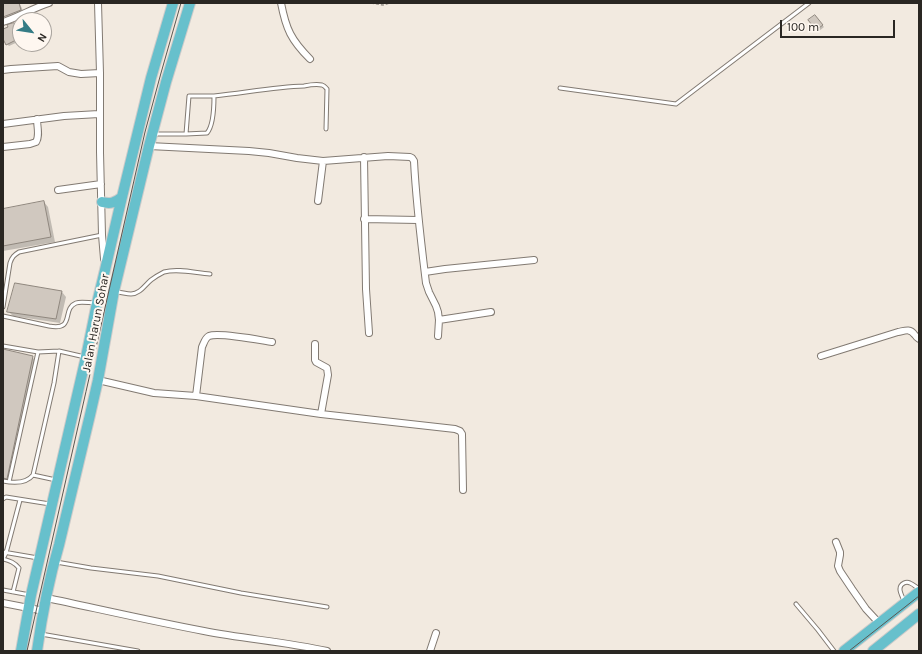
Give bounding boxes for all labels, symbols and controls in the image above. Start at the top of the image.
north arrow [12,12,52,52]
scale bar [782,12,897,38]
text: 100 m [787,20,819,34]
text: N [34,31,50,44]
street label: Jalan Harun Sohar [79,273,113,373]

